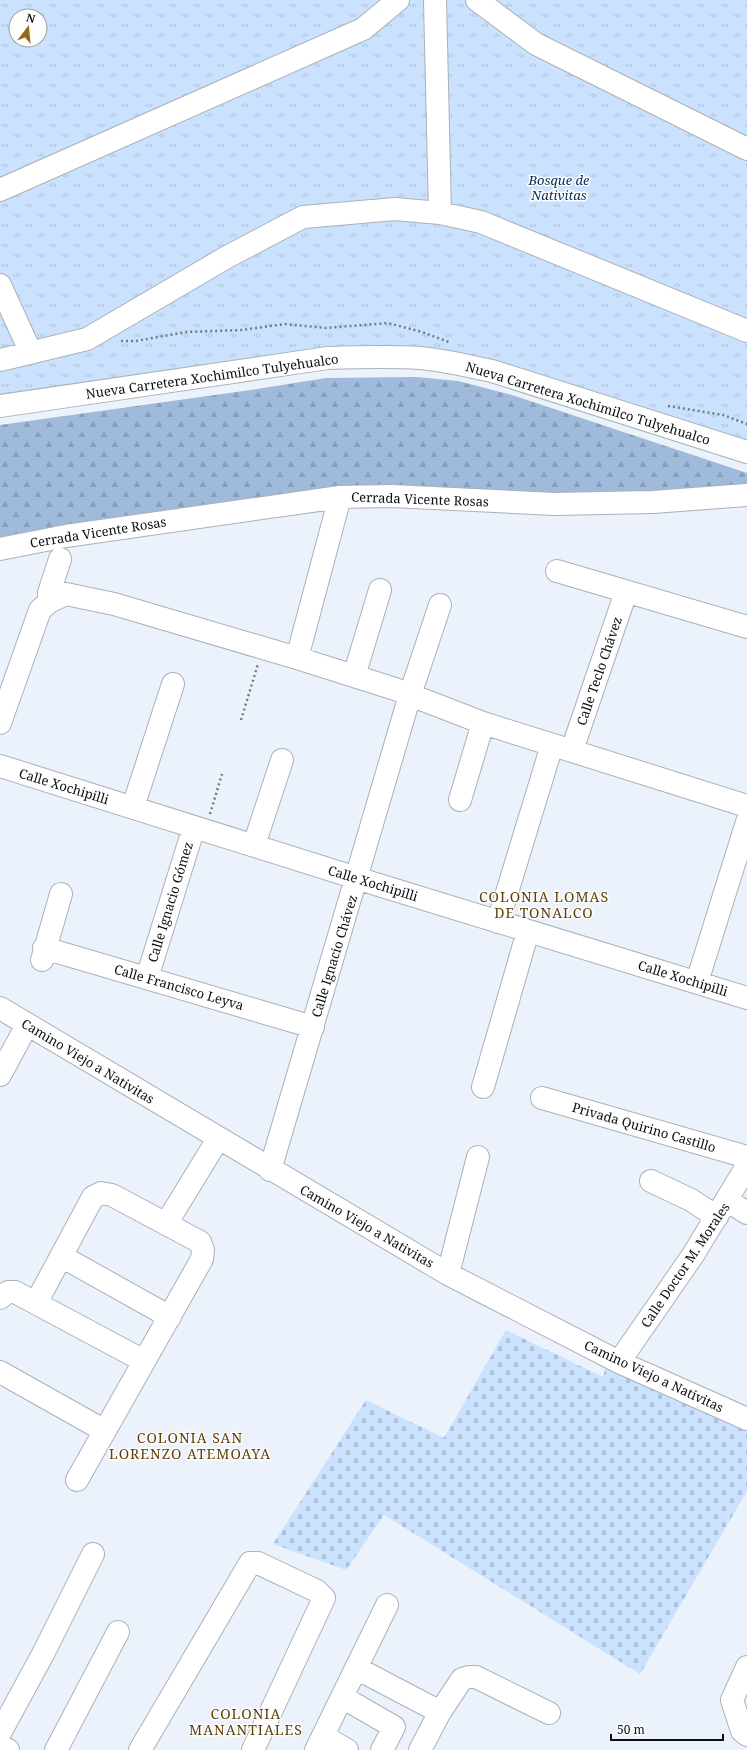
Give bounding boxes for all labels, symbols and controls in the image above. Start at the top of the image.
north arrow [8,8,48,48]
text: N [25,10,37,26]
park label: Bosque de Nativitas [528,171,590,204]
street label: Nueva Carretera Xochimilco Tulyehualco [85,349,339,403]
street label: Nueva Carretera Xochimilco Tulyehualco [463,357,713,449]
street label: Cerrada Vicente Rosas [351,488,489,510]
street label: Cerrada Vicente Rosas [29,512,167,552]
street label: Calle Teclo Chávez [572,614,626,728]
street label: Calle Xochipilli [17,764,111,808]
street label: Calle Ignacio Gómez [143,839,197,965]
street label: Calle Xochipilli [326,861,420,905]
district label: COLONIA LOMAS DE TONALCO [479,887,609,922]
street label: Calle Ignacio Chávez [307,893,361,1019]
street label: Calle Xochipilli [636,956,730,1000]
street label: Calle Francisco Leyva [112,960,246,1014]
street label: Camino Viejo a Nativitas [18,1014,158,1108]
street label: Privada Quirino Castillo [570,1098,718,1156]
street label: Camino Viejo a Nativitas [297,1180,437,1272]
street label: Calle Doctor M. Morales [636,1199,734,1331]
street label: Camino Viejo a Nativitas [581,1336,727,1416]
district label: COLONIA SAN LORENZO ATEMOAYA [109,1428,271,1463]
district label: COLONIA MANANTIALES [189,1704,303,1739]
scale bar [611,1716,723,1742]
text: 50 m [617,1721,645,1738]

